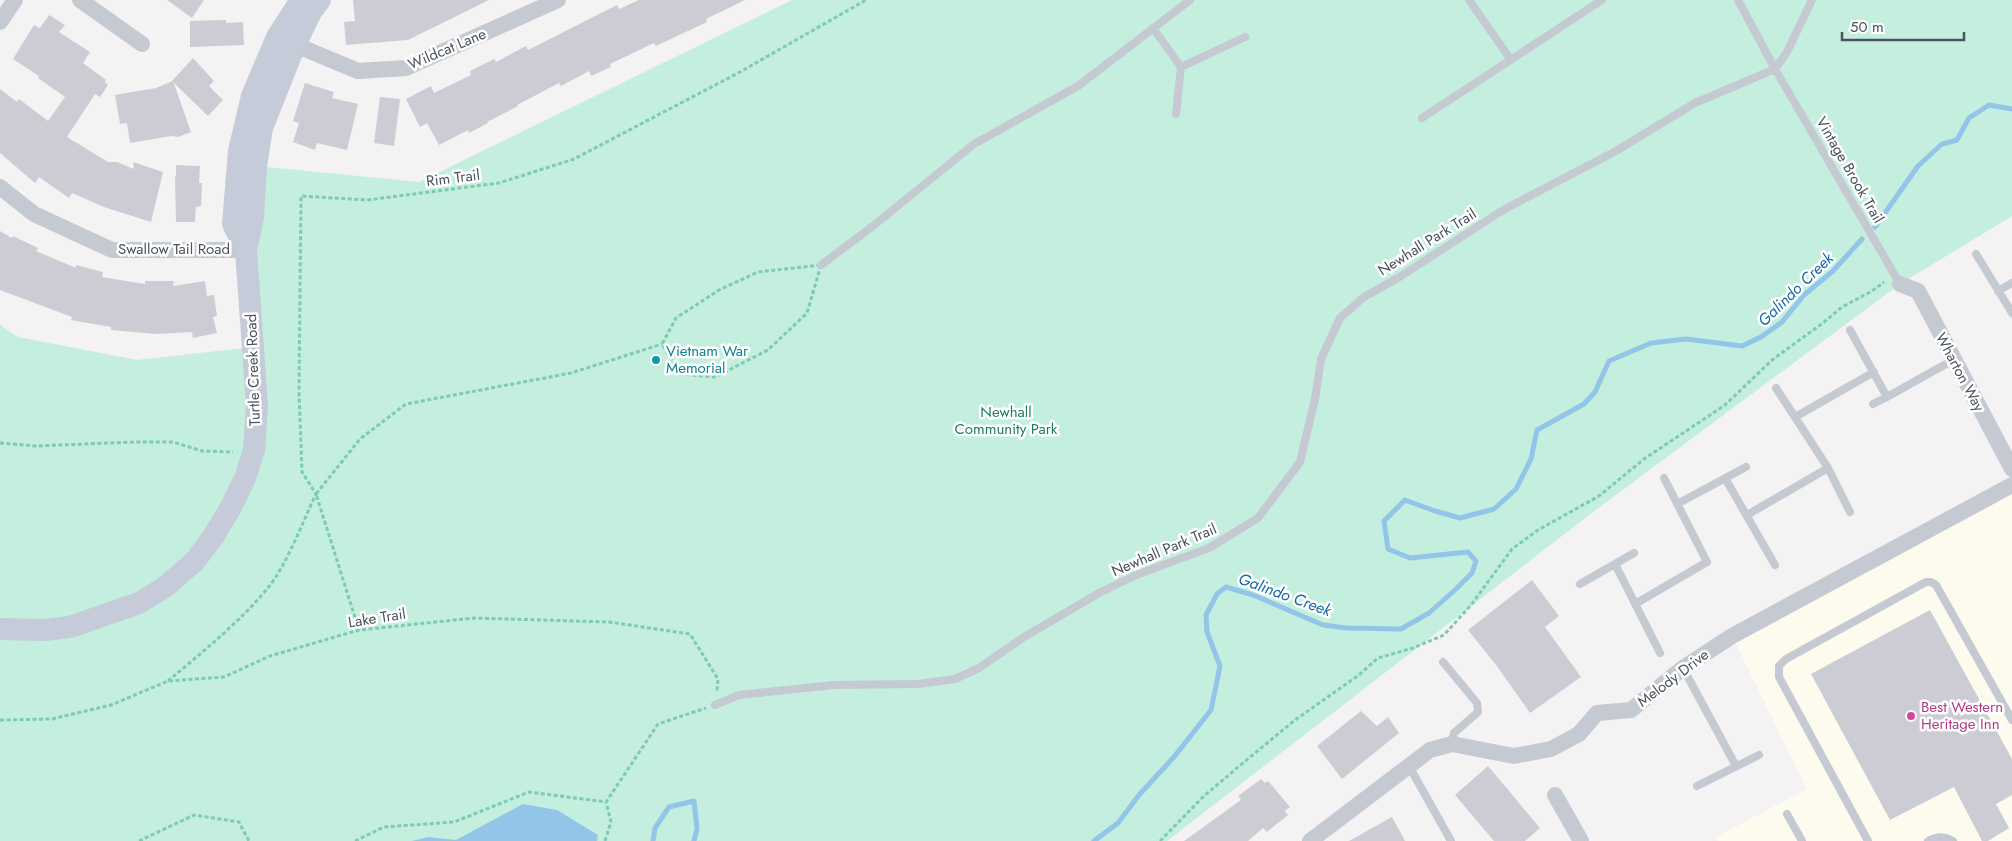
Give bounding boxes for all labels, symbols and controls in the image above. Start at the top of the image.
scale bar [1842,10,1964,42]
text: 50 m [1850,16,1884,38]
street label: Wildcat Lane [405,23,490,75]
street label: Vintage Brook Trail [1811,113,1889,227]
street label: Rim Trail [425,164,481,192]
street label: Newhall Park Trail [1373,203,1481,281]
street label: Swallow Tail Road [118,238,230,260]
water label: Galindo Creek [1752,246,1839,331]
street label: Turtle Creek Road [240,314,266,426]
street label: Wharton Way [1930,329,1990,416]
place label: Vietnam War Memorial [666,340,749,379]
marker: Vietnam War Memorial [650,354,662,366]
park label: Newhall Community Park [955,401,1058,440]
street label: Newhall Park Trail [1108,518,1220,582]
water label: Galindo Creek [1235,567,1336,622]
street label: Lake Trail [347,603,407,633]
street label: Melody Drive [1633,644,1714,712]
place label: Best Western Heritage Inn [1921,696,2003,735]
marker: Best Western Heritage Inn [1905,710,1917,722]

